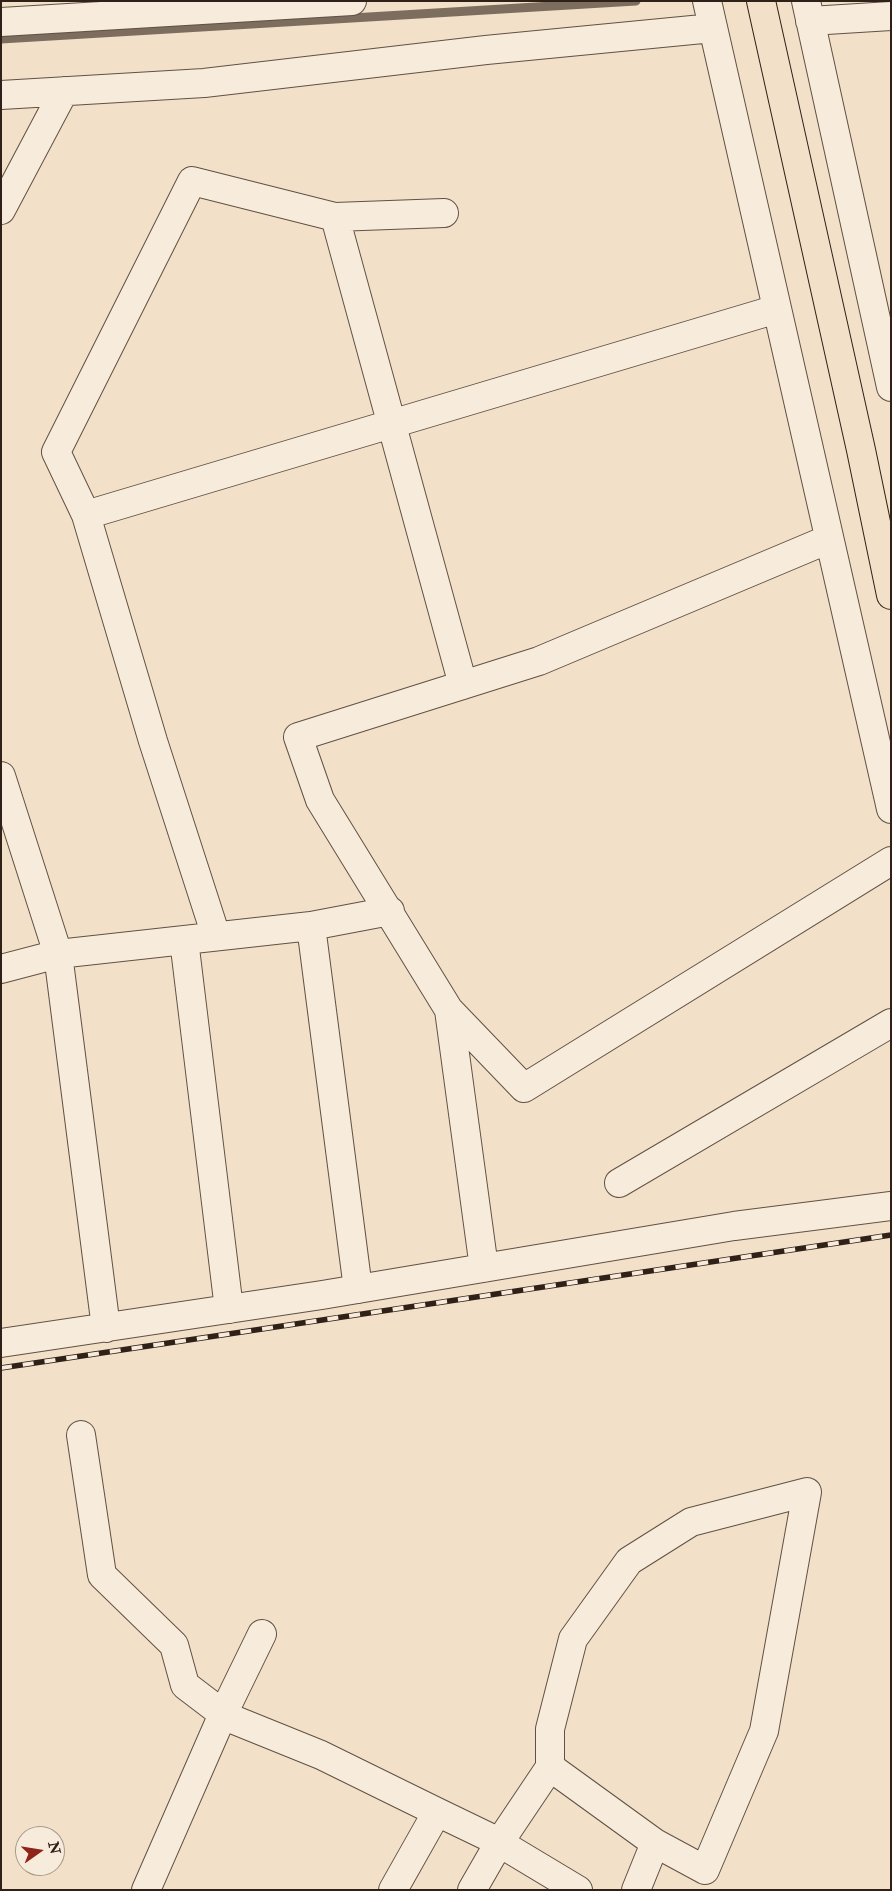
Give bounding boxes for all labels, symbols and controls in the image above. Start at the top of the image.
north arrow [15,1826,65,1876]
text: N [44,1840,64,1856]

